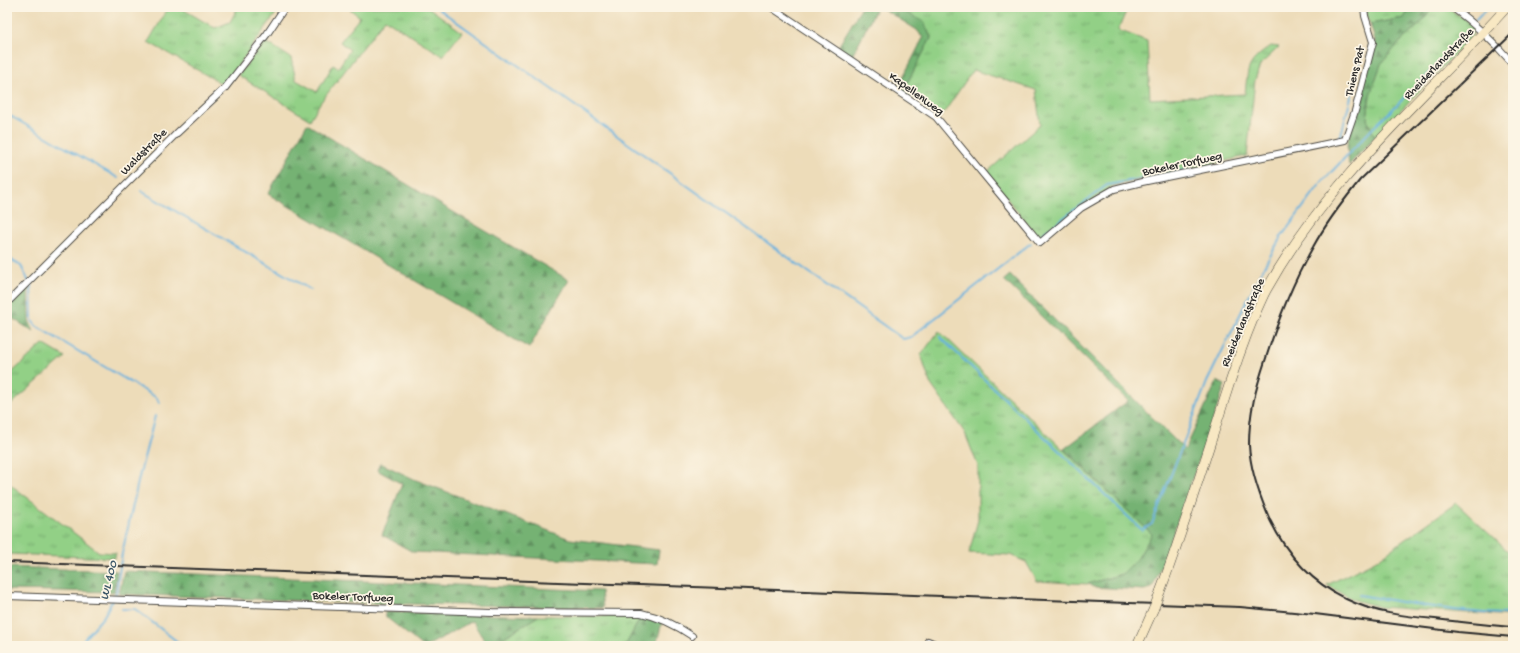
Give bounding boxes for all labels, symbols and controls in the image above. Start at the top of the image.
street label: Rheiderlandstraße [1401,25,1478,103]
street label: Thiens Pat [1343,44,1369,99]
street label: Kapellenweg [885,70,946,119]
street label: Waldstraße [118,126,171,179]
street label: Bokeler Torfweg [1140,150,1224,180]
street label: Rheiderlandstraße [1219,276,1269,369]
water label: WL 400 [97,559,122,602]
street label: Bokeler Torfweg [311,590,394,606]

